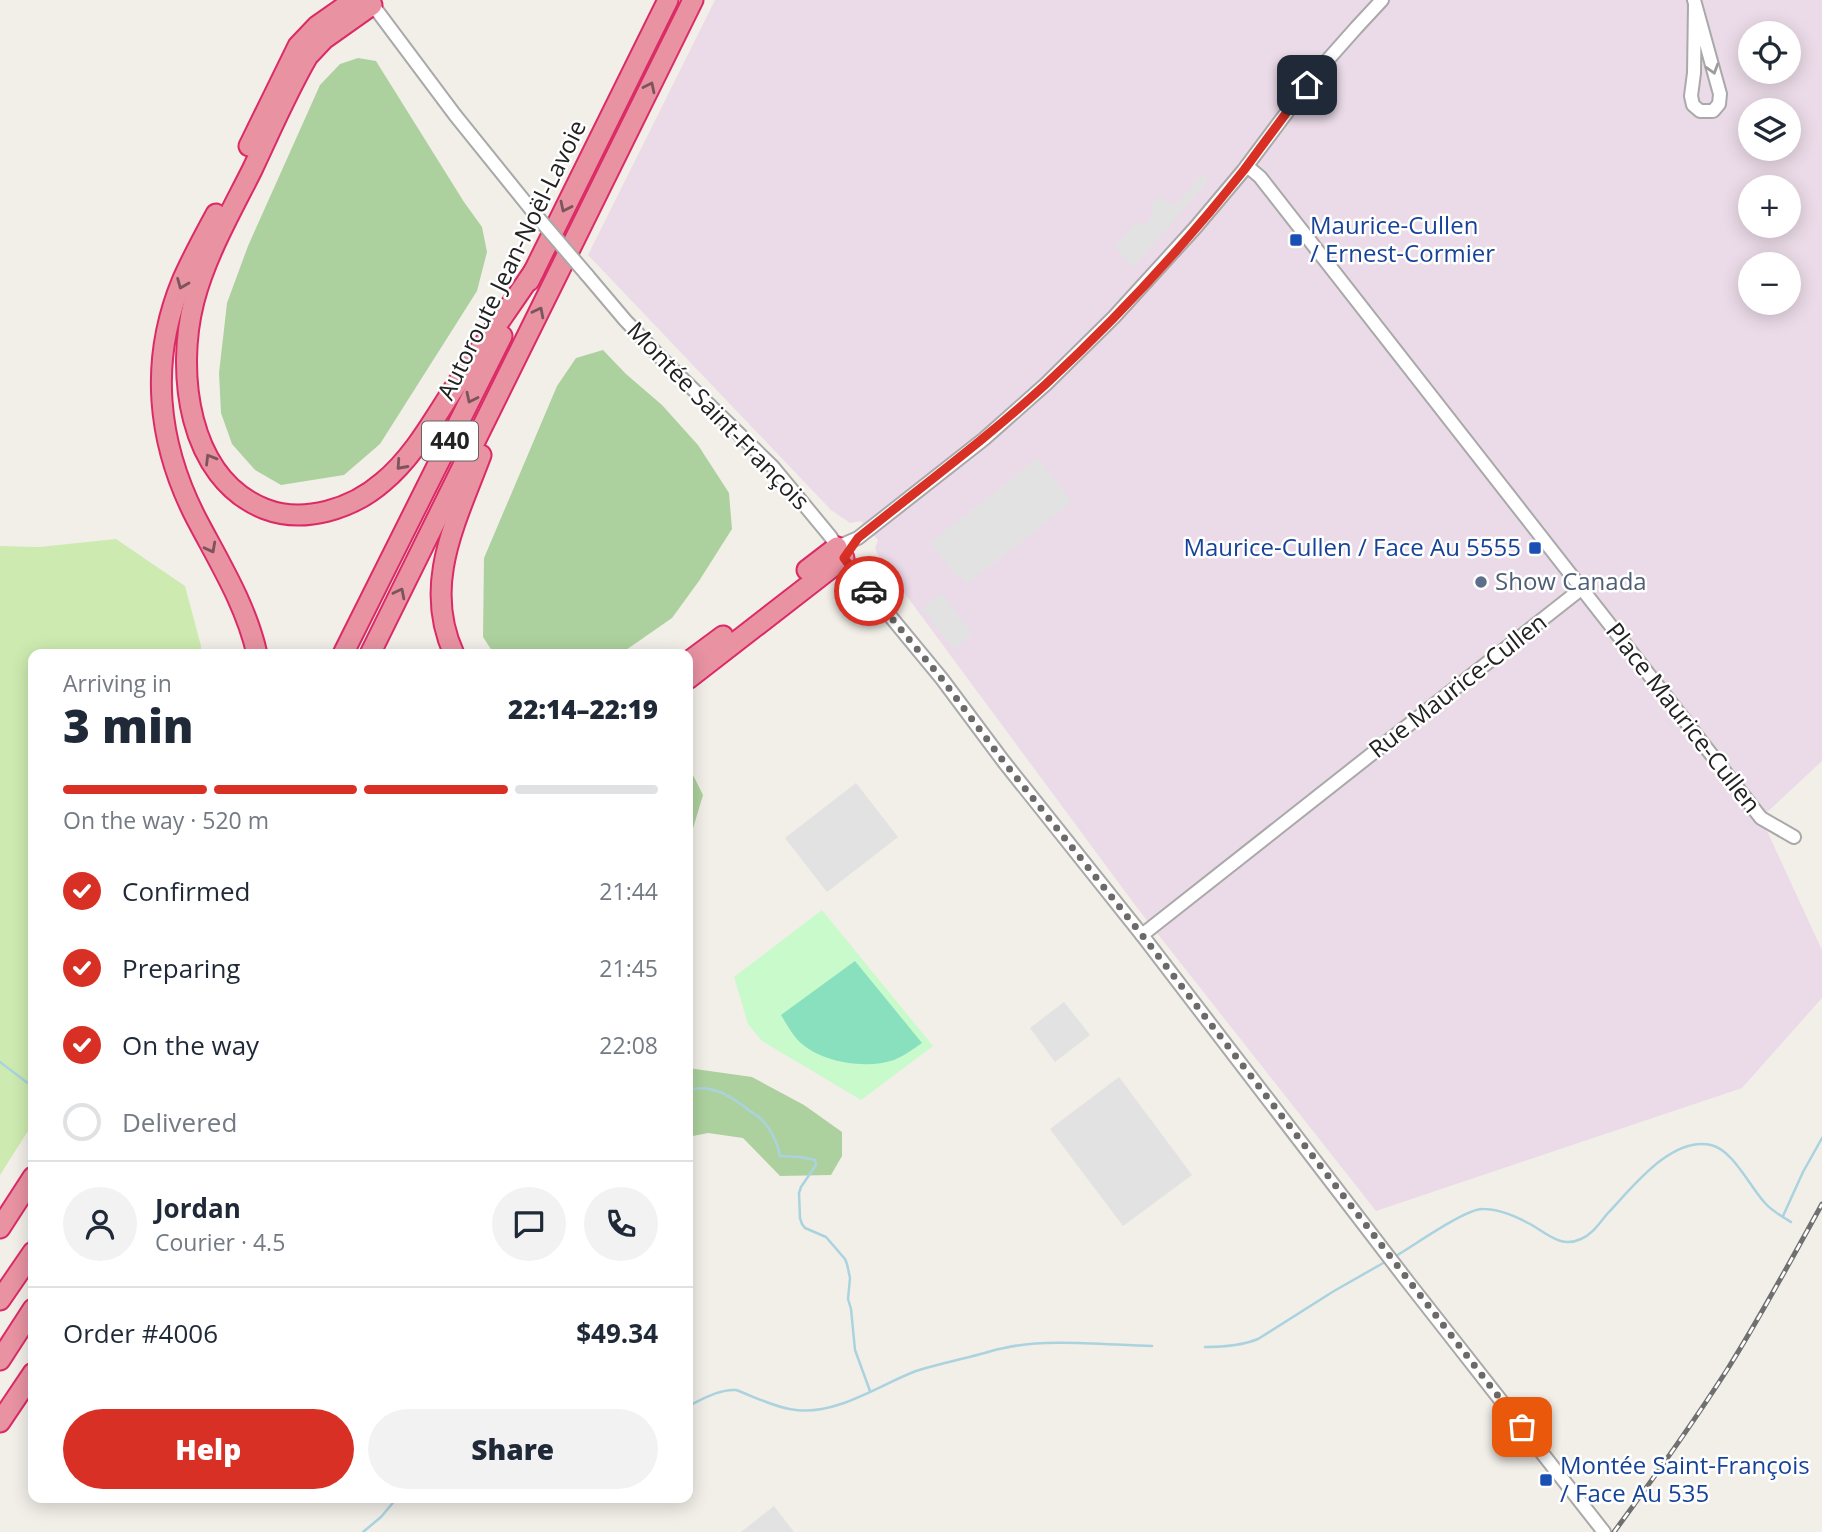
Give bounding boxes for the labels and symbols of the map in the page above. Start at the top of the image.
pin [1277,55,1337,115]
one-way arrow [1704,63,1719,75]
one-way arrow [642,82,656,94]
street label: Autoroute Jean-Noël-Lavoie [428,114,593,405]
one-way arrow [560,200,574,212]
place label: Maurice-Cullen / Ernest-Cormier [1310,208,1495,269]
marker: Maurice-Cullen / Ernest-Cormier [1288,232,1304,248]
one-way arrow [176,277,190,289]
one-way arrow [530,307,544,319]
street label: Montée Saint-François [620,314,818,516]
one-way arrow [465,391,479,404]
road number: 440 [422,422,478,461]
one-way arrow [205,453,218,466]
one-way arrow [396,457,409,470]
place label: Maurice-Cullen / Face Au 5555 [1183,530,1521,563]
one-way arrow [203,540,217,553]
marker: Maurice-Cullen / Face Au 5555 [1527,540,1543,556]
courier [834,556,904,626]
place label: Show Canada [1495,564,1647,597]
marker: Show Canada [1473,574,1489,590]
one-way arrow [392,588,406,600]
street label: Rue Maurice-Cullen [1361,605,1553,765]
street label: Place Maurice-Cullen [1599,615,1769,819]
pin [1492,1397,1552,1457]
place label: Montée Saint-François / Face Au 535 [1560,1448,1810,1509]
marker: Montée Saint-François / Face Au 535 [1538,1472,1554,1488]

